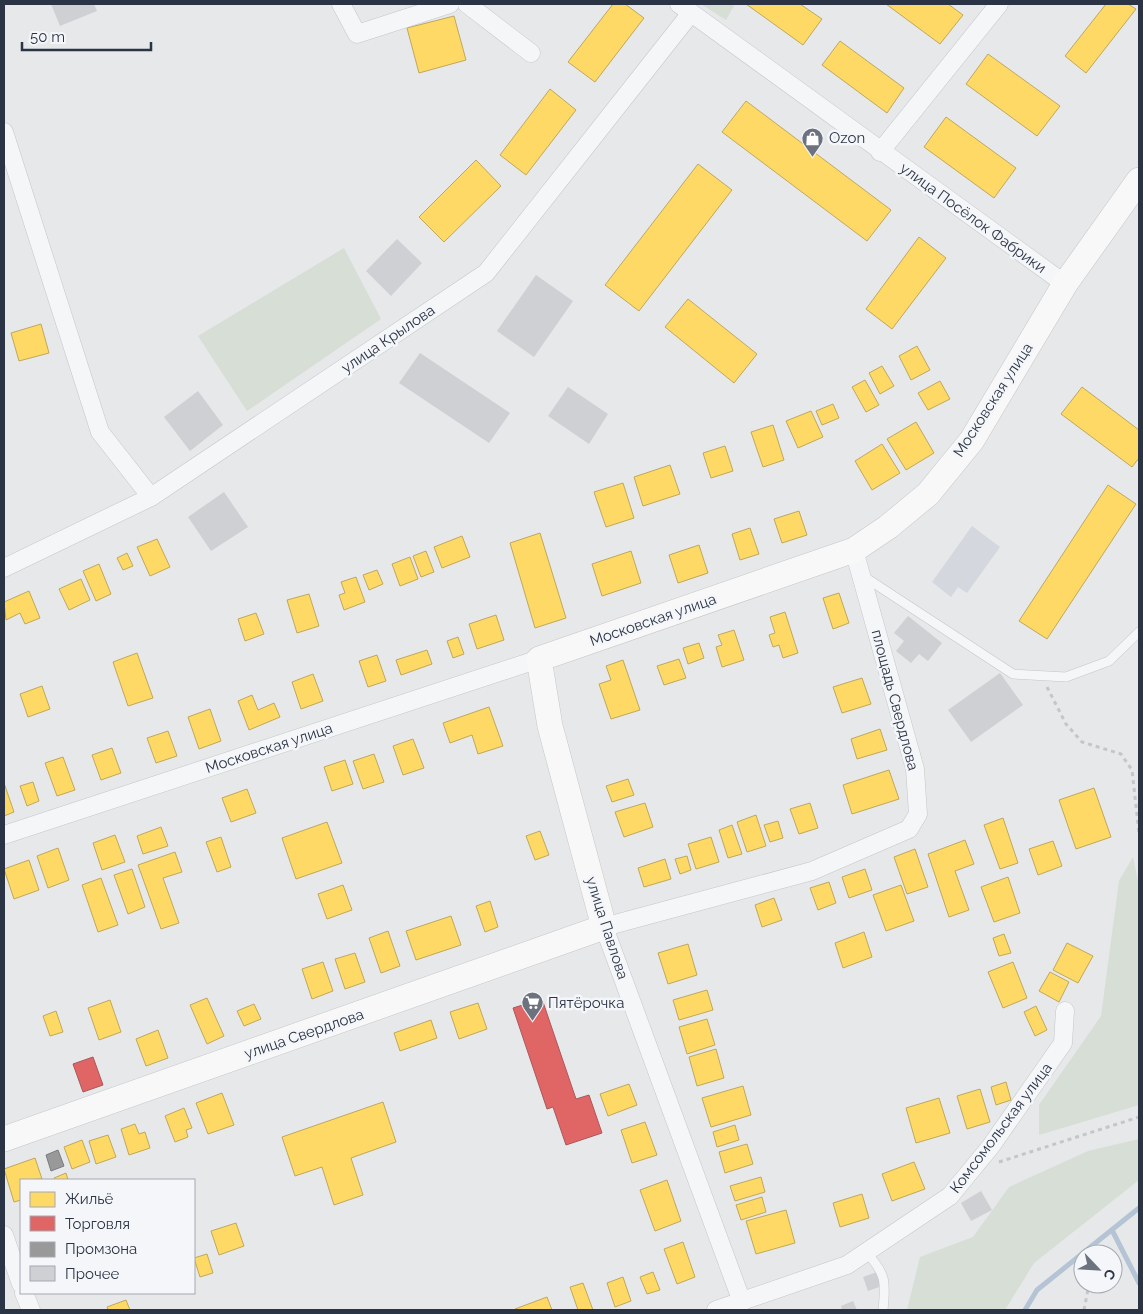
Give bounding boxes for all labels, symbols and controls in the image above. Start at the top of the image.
scale bar [22,20,151,52]
text: 50 m [30,28,65,46]
shop icon: Ozon [801,126,825,157]
place label: Ozon [829,129,865,147]
street label: улица Посёлок Фабрики [896,159,1050,277]
street label: улица Крылова [338,301,438,377]
street label: Московская улица [949,340,1037,460]
street label: Московская улица [588,590,718,650]
street label: площадь Свердлова [868,628,922,772]
street label: Московская улица [203,719,335,777]
street label: улица Павлова [582,874,632,982]
supermarket icon: Пятёрочка [520,991,544,1022]
place label: Пятёрочка [548,994,624,1012]
street label: улица Свердлова [242,1005,366,1063]
street label: Комсомольская улица [946,1059,1056,1197]
legend [20,1179,195,1294]
text: Жильё [65,1190,114,1208]
text: Торговля [65,1215,130,1233]
text: Промзона [65,1240,137,1258]
north arrow [1073,1244,1123,1294]
text: Прочее [65,1265,119,1283]
text: С [1100,1267,1119,1283]

